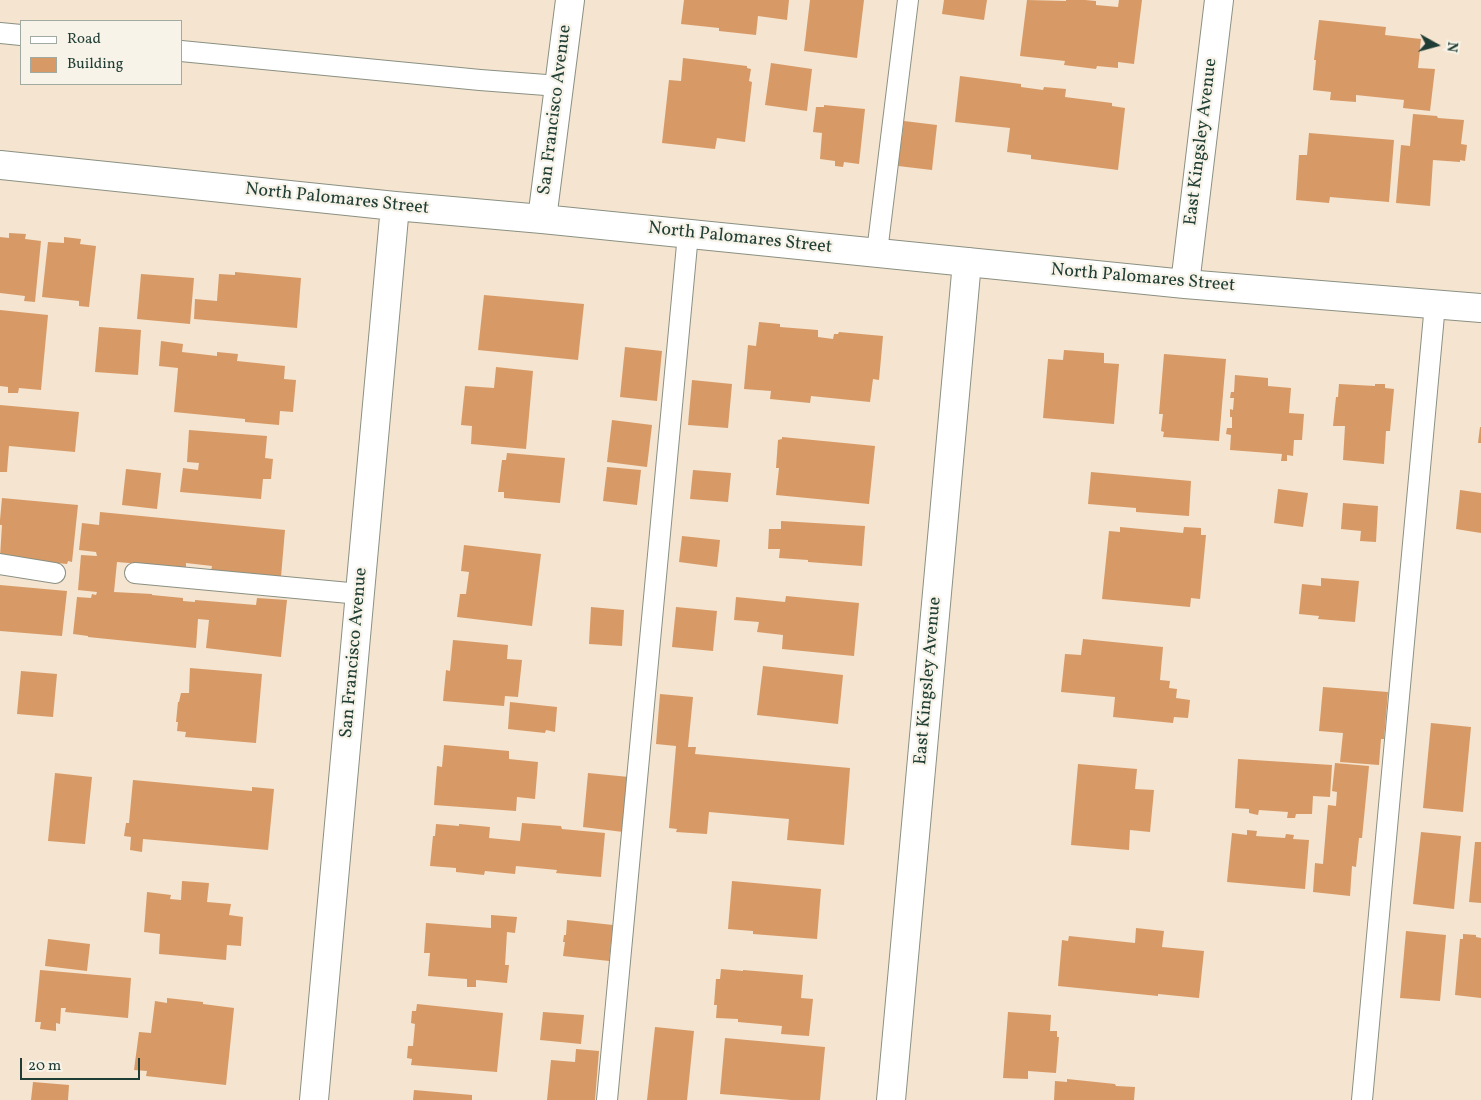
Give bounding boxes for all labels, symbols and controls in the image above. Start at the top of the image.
legend [20,20,182,85]
north arrow [1411,20,1461,70]
street label: San Francisco Avenue [535,24,577,196]
text: Road [67,29,101,50]
text: N [1441,41,1461,53]
text: Building [67,54,123,75]
street label: East Kingsley Avenue [1181,57,1223,227]
street label: North Palomares Street [244,180,430,220]
street label: North Palomares Street [647,219,833,259]
street label: North Palomares Street [1050,260,1236,298]
street label: San Francisco Avenue [337,567,373,739]
street label: East Kingsley Avenue [911,596,947,766]
scale bar [22,1048,142,1080]
text: 20 m [28,1056,61,1077]

